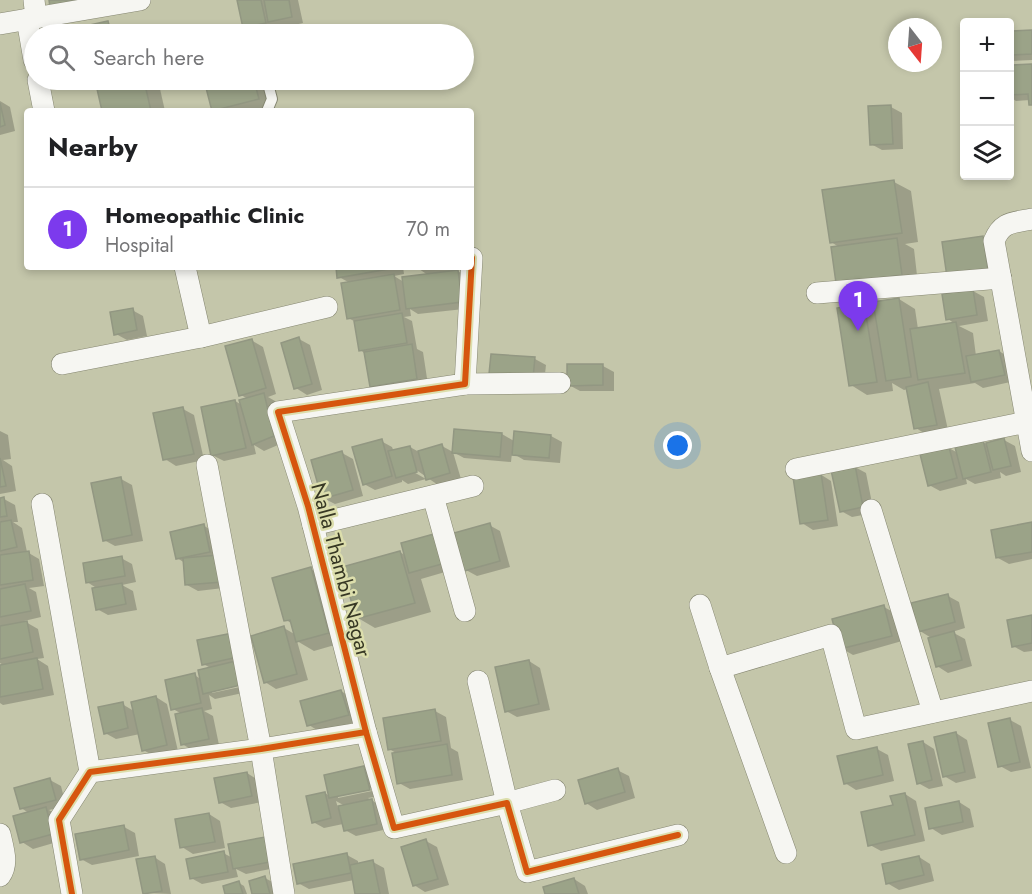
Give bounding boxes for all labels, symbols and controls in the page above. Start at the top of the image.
north arrow [888,18,942,72]
map controls [960,18,1014,180]
button: + [960,18,1014,72]
search box [24,24,474,90]
icon: search [45,41,78,74]
text: Search here [93,41,204,73]
button: − [960,72,1014,126]
button: layers [960,126,1014,180]
text: Nearby [48,128,137,166]
text: Homeopathic Clinic [105,199,304,231]
text: 1 [62,215,73,244]
text: 70 m [406,215,450,244]
text: Hospital [105,231,174,260]
pin: 1 [838,282,878,331]
your location [663,431,692,460]
street label: Nalla Thambi Nagar [303,480,379,661]

